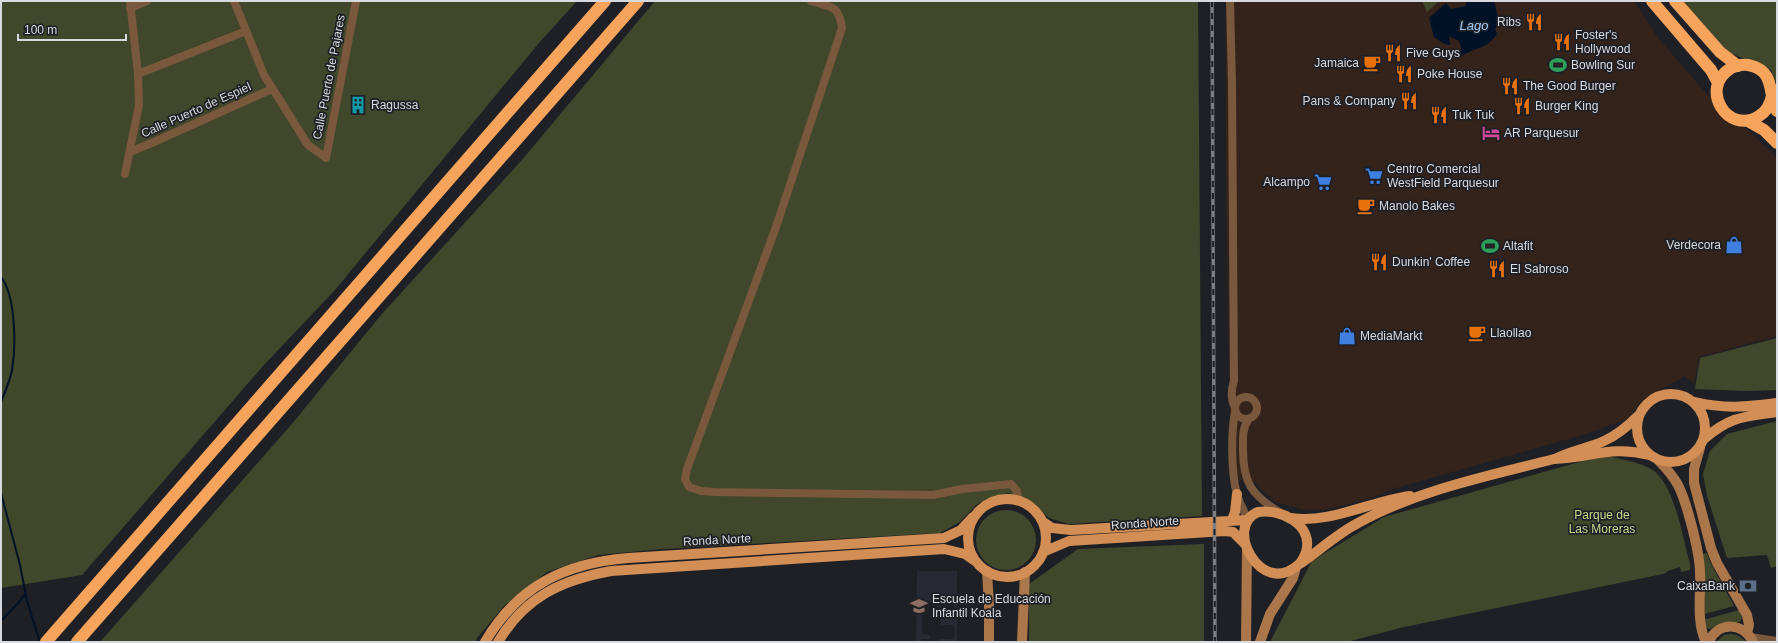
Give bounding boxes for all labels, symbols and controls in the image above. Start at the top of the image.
restaurant icon: Ribs [1524,12,1544,32]
street label: Calle Puerto de Pajares [310,13,348,141]
place label: Ribs [1497,15,1521,29]
scale bar [18,16,126,42]
water label: Lago [1460,18,1488,33]
text: 100 m [24,23,57,37]
place label: Foster's Hollywood [1575,28,1630,56]
restaurant icon: Foster's Hollywood [1552,32,1572,52]
restaurant icon: Five Guys [1383,43,1403,63]
place label: Five Guys [1406,46,1460,60]
cafe icon: Jamaica [1362,53,1382,73]
sports icon: Bowling Sur [1548,55,1568,75]
place label: Jamaica [1314,56,1359,70]
place label: Bowling Sur [1571,58,1635,72]
restaurant icon: Poke House [1394,64,1414,84]
place label: Poke House [1417,67,1483,81]
restaurant icon: The Good Burger [1500,76,1520,96]
street label: Calle Puerto de Espiel [139,79,253,141]
place label: The Good Burger [1523,79,1616,93]
restaurant icon: Pans & Company [1399,91,1419,111]
place label: Pans & Company [1303,94,1396,108]
building icon: Ragussa [348,95,368,115]
restaurant icon: Burger King [1512,96,1532,116]
place label: Ragussa [371,98,419,112]
place label: Burger King [1535,99,1598,113]
restaurant icon: Tuk Tuk [1429,105,1449,125]
place label: Tuk Tuk [1452,108,1495,122]
hotel icon: AR Parquesur [1481,123,1501,143]
place label: AR Parquesur [1504,126,1579,140]
place label: Centro Comercial WestField Parquesur [1387,162,1499,190]
supermarket icon: Centro Comercial WestField Parquesur [1364,166,1384,186]
supermarket icon: Alcampo [1313,172,1333,192]
place label: Alcampo [1263,175,1310,189]
cafe icon: Manolo Bakes [1356,196,1376,216]
place label: Manolo Bakes [1379,199,1455,213]
shop icon: Verdecora [1724,235,1744,255]
sports icon: Altafit [1480,236,1500,256]
place label: Verdecora [1666,238,1721,252]
place label: Altafit [1503,239,1534,253]
restaurant icon: Dunkin' Coffee [1369,252,1389,272]
place label: Dunkin' Coffee [1392,255,1470,269]
restaurant icon: El Sabroso [1487,259,1507,279]
place label: El Sabroso [1510,262,1569,276]
cafe icon: Llaollao [1467,323,1487,343]
shop icon: MediaMarkt [1337,326,1357,346]
place label: Llaollao [1490,326,1532,340]
place label: MediaMarkt [1360,329,1423,343]
park label: Parque de Las Moreras [1569,508,1635,536]
street label: Ronda Norte [1111,514,1180,532]
street label: Ronda Norte [683,531,752,549]
bank icon: CaixaBank [1738,576,1758,596]
place label: CaixaBank [1677,579,1736,593]
place label: Escuela de Educación Infantil Koala [932,592,1051,620]
school or university icon: Escuela de Educación Infantil Koala [909,596,929,616]

